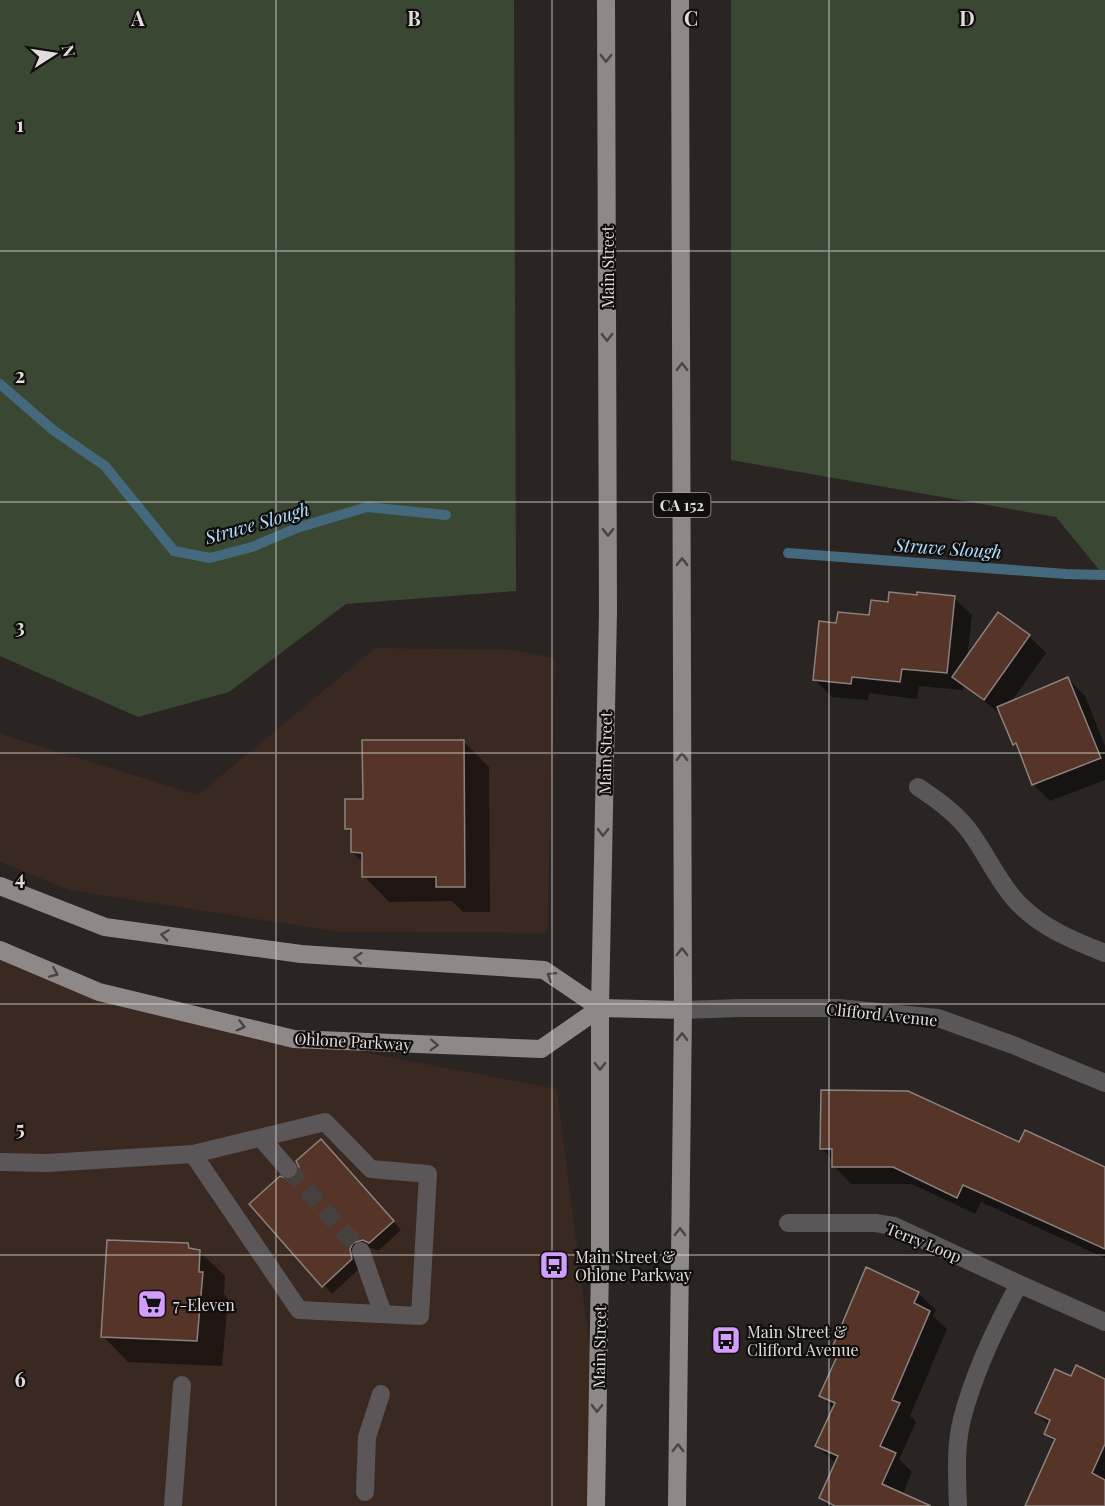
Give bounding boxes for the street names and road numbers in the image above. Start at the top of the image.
street label: Main Street [597,225,618,309]
road number: CA 152 [654,493,710,517]
street label: Main Street [594,711,616,795]
street label: Clifford Avenue [825,998,939,1030]
street label: Ohlone Parkway [294,1027,412,1055]
street label: Terry Loop [883,1217,965,1267]
street label: Main Street [588,1305,610,1389]

